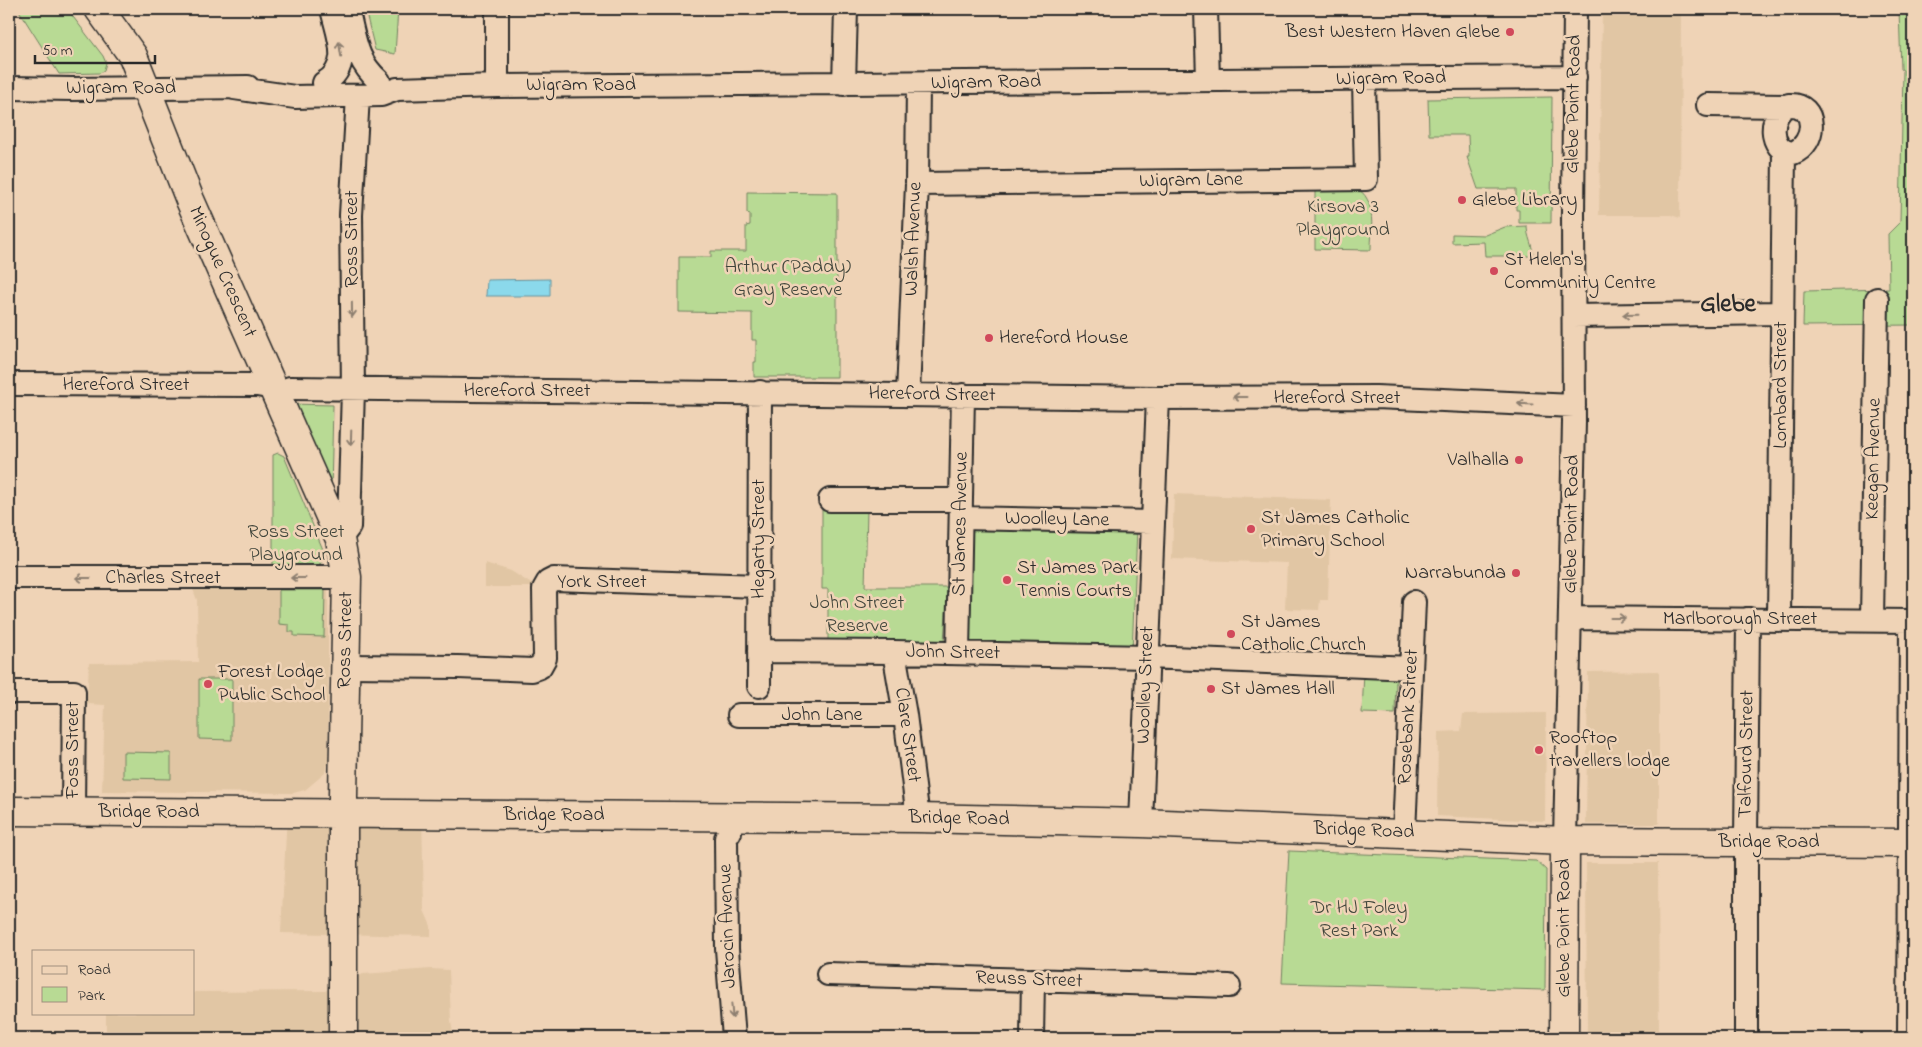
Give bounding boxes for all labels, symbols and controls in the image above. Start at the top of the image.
place label: Best Western Haven Glebe [1284,18,1500,47]
marker: Best Western Haven Glebe [1504,26,1516,38]
scale bar [35,32,155,64]
street label: Glebe Point Road [1558,34,1590,174]
text: 50 m [42,40,73,62]
one-way arrow [335,42,345,58]
street label: Wigram Road [1336,64,1446,95]
street label: Wigram Road [931,68,1041,99]
street label: Wigram Road [526,71,636,101]
street label: Wigram Road [66,74,176,104]
street label: Wigram Lane [1139,166,1243,197]
street label: Walsh Avenue [898,181,930,297]
place label: Glebe Library [1472,186,1577,215]
street label: Ross Street [338,190,367,288]
park label: Kirsova 3 Playground [1296,193,1390,246]
marker: Glebe Library [1456,194,1468,206]
street label: Minogue Crescent [179,202,264,343]
place label: St Helen's Community Centre [1504,246,1656,298]
park label: Arthur (Paddy) Gray Reserve [725,253,851,305]
marker: St Helen's Community Centre [1488,265,1500,277]
district label: Glebe [1700,287,1757,323]
one-way arrow [347,302,357,318]
one-way arrow [1622,310,1638,320]
street label: Lombard Street [1767,321,1796,449]
place label: Hereford House [999,324,1128,353]
marker: Hereford House [983,332,995,344]
street label: Hereford Street [62,371,190,400]
street label: Hereford Street [463,377,591,406]
street label: Hereford Street [868,379,996,411]
street label: Hereford Street [1273,384,1401,413]
one-way arrow [1233,392,1249,402]
street label: Keegan Avenue [1858,398,1891,520]
one-way arrow [1518,399,1534,408]
one-way arrow [347,429,356,445]
place label: Valhalla [1447,446,1509,475]
street label: St James Avenue [945,451,977,597]
marker: Valhalla [1513,454,1525,466]
street label: Glebe Point Road [1556,454,1588,594]
street label: Hegarty Street [745,479,775,599]
place label: St James Catholic Primary School [1261,504,1410,556]
street label: Woolley Lane [1004,505,1110,535]
park label: Ross Street Playground [247,518,345,571]
marker: St James Catholic Primary School [1245,523,1257,535]
place label: St James Park Tennis Courts [1017,554,1138,606]
place label: Narrabunda [1405,559,1506,588]
street label: Charles Street [105,564,221,593]
marker: Narrabunda [1510,567,1522,579]
street label: York Street [557,568,647,597]
one-way arrow [75,573,92,583]
one-way arrow [290,573,306,583]
marker: St James Park Tennis Courts [1001,574,1013,586]
park label: John Street Reserve [810,589,904,641]
street label: Ross Street [331,591,361,689]
street label: Marlborough Street [1663,605,1818,635]
place label: St James Catholic Church [1241,608,1366,660]
one-way arrow [1610,614,1626,623]
street label: Woolley Street [1129,625,1163,744]
marker: St James Catholic Church [1225,628,1237,640]
street label: John Street [906,638,1001,668]
street label: Rosebank Street [1391,648,1427,786]
place label: Forest Lodge Public School [217,658,325,710]
place label: St James Hall [1221,675,1335,704]
marker: Forest Lodge Public School [202,678,214,690]
marker: St James Hall [1205,683,1217,695]
street label: Clare Street [886,686,928,785]
street label: Talfourd Street [1731,689,1763,818]
street label: Foss Street [59,701,88,800]
street label: John Lane [782,701,863,730]
place label: Rooftop travellers lodge [1549,724,1670,777]
marker: Rooftop travellers lodge [1533,744,1545,756]
street label: Bridge Road [98,798,199,828]
street label: Bridge Road [503,801,604,831]
street label: Bridge Road [907,804,1010,835]
street label: Bridge Road [1312,815,1415,848]
street label: Bridge Road [1718,828,1819,858]
street label: Glebe Point Road [1550,859,1579,997]
street label: Jarocin Avenue [711,863,745,989]
park label: Dr HJ Foley Rest Park [1310,894,1407,946]
legend [32,950,195,1014]
text: Road [78,959,111,981]
street label: Reuss Street [975,964,1083,996]
text: Park [78,985,106,1007]
one-way arrow [727,1003,737,1019]

